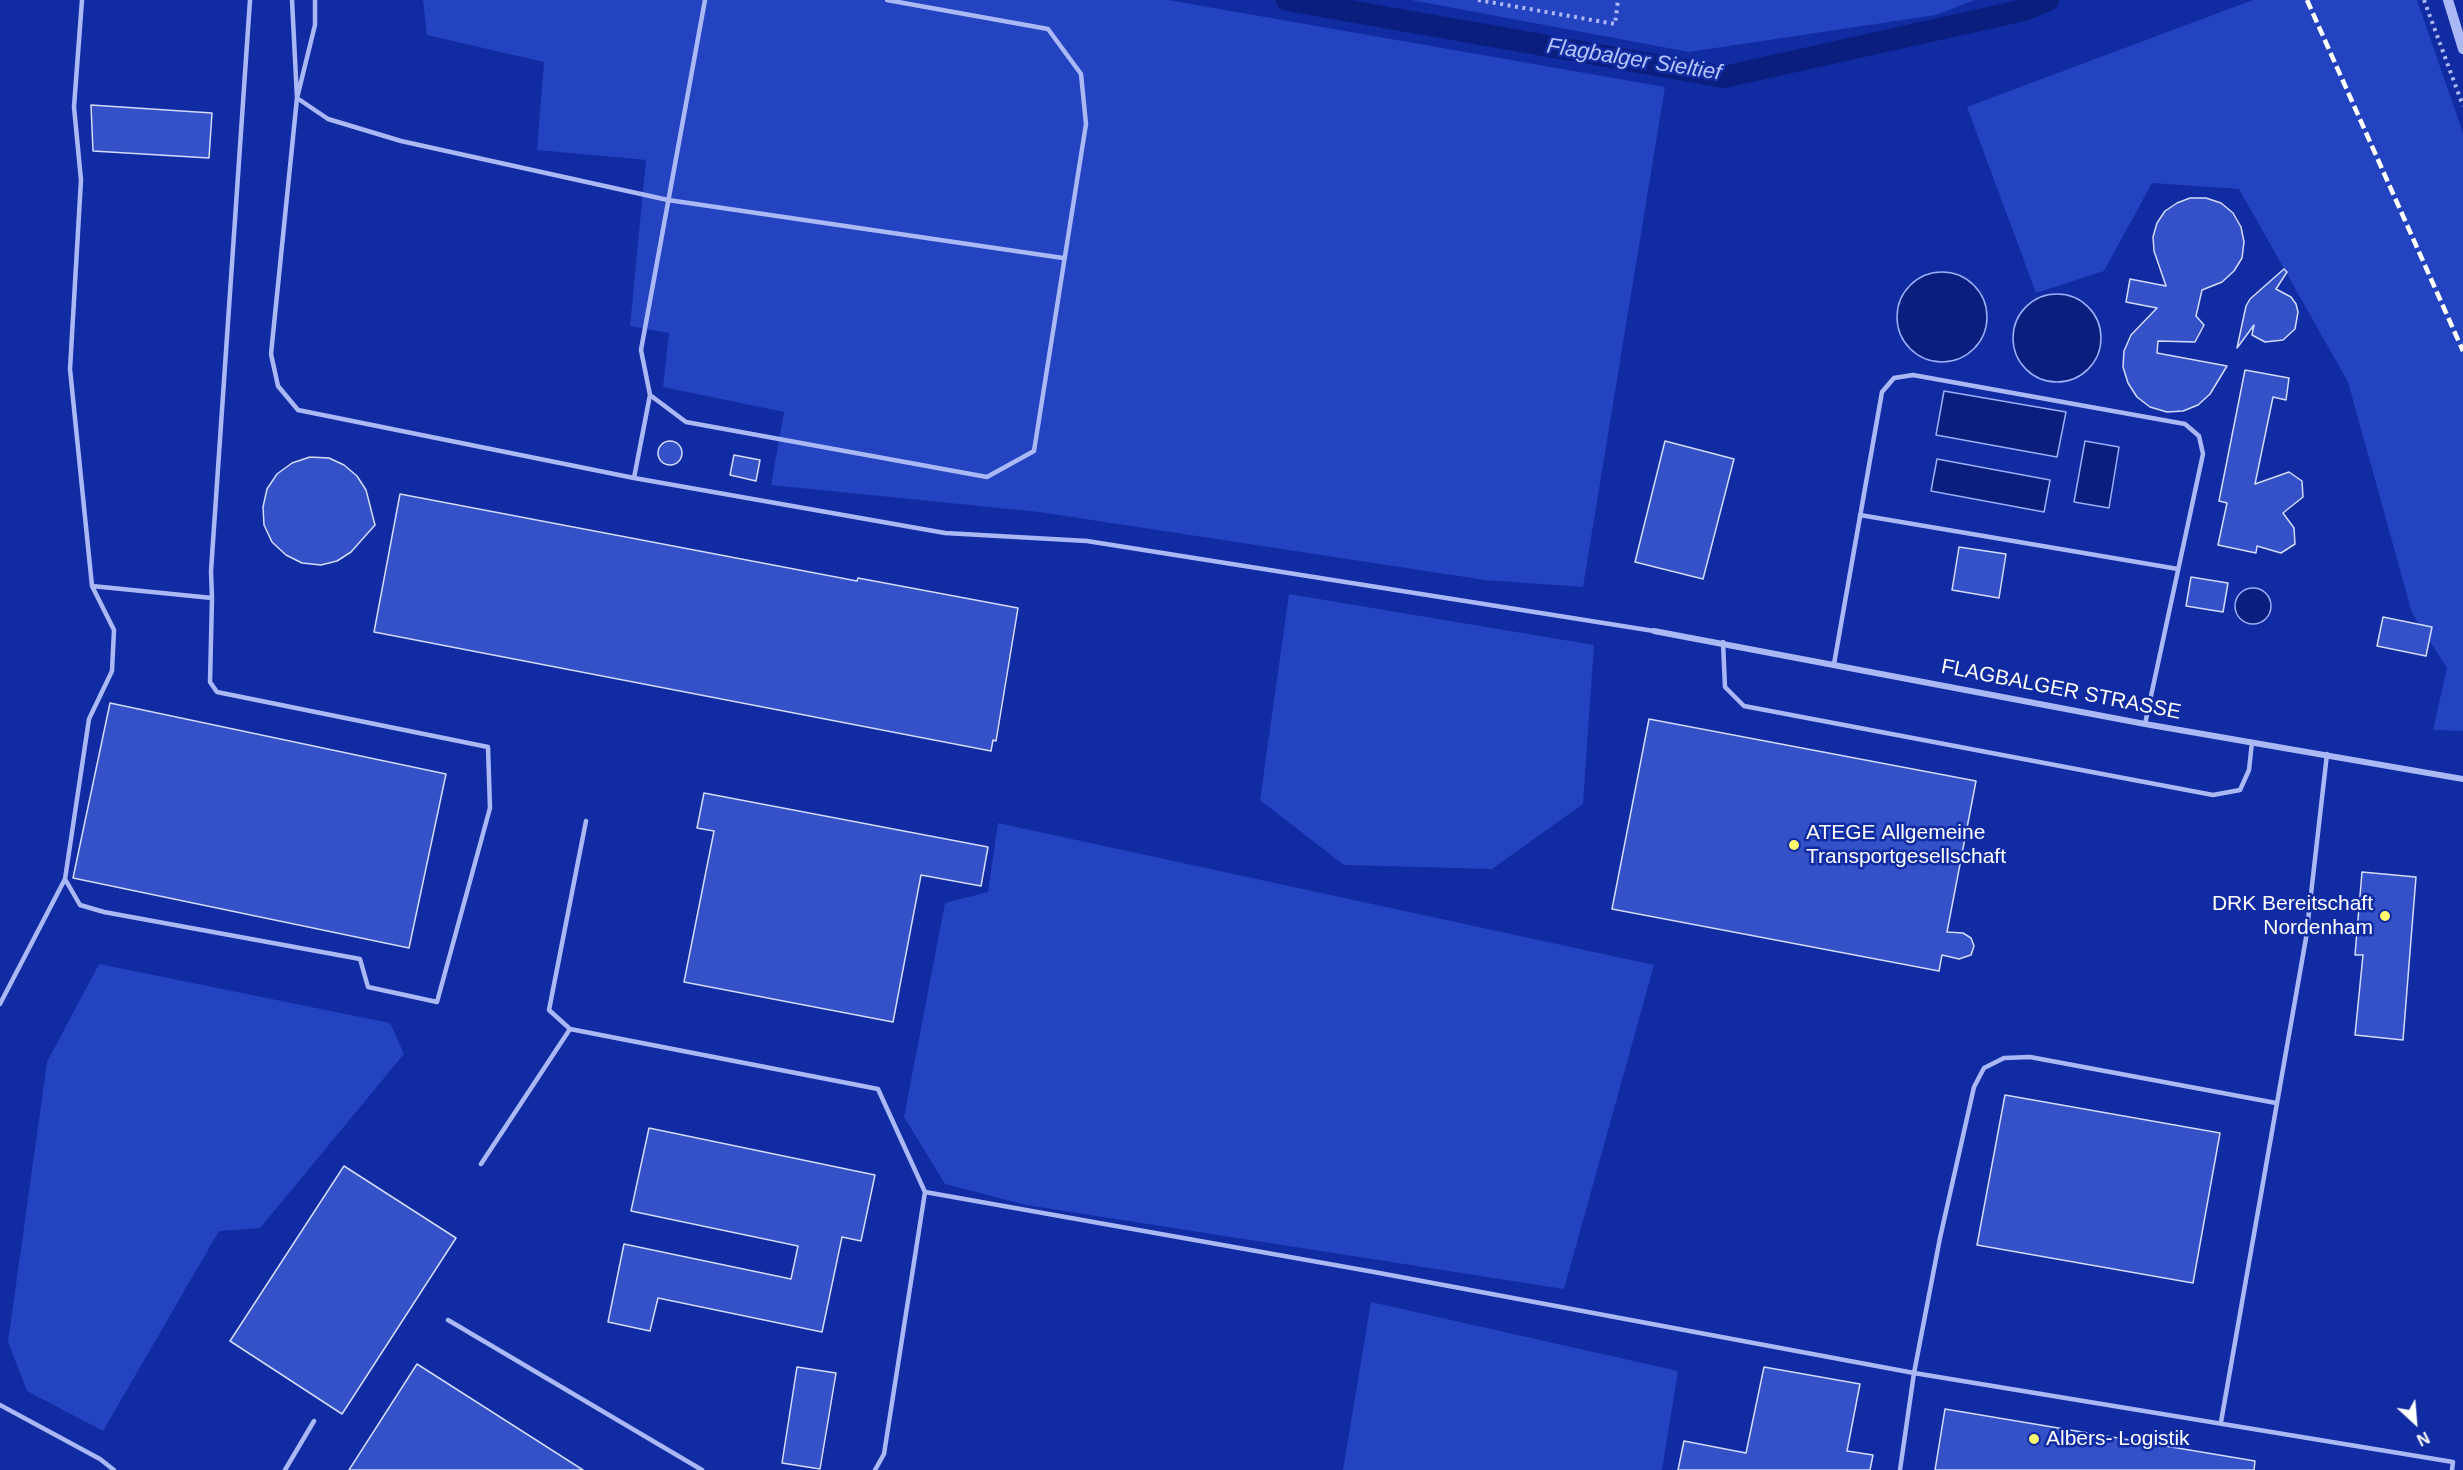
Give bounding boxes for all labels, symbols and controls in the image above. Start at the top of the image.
water label: Flagbalger Sieltief [1545,33,1723,87]
street label: FLAGBALGER STRASSE [1939,654,2183,726]
place label: ATEGE Allgemeine Transportgesellschaft [1806,820,2006,870]
marker: ATEGE Allgemeine Transportgesellschaft [1787,838,1801,852]
place label: DRK Bereitschaft Nordenham [2212,891,2373,941]
marker: DRK Bereitschaft Nordenham [2378,909,2392,923]
north arrow [2385,1392,2445,1452]
place label: Albers- Logistik [2046,1426,2190,1452]
text: N [2414,1428,2432,1449]
marker: Albers- Logistik [2027,1432,2041,1446]

